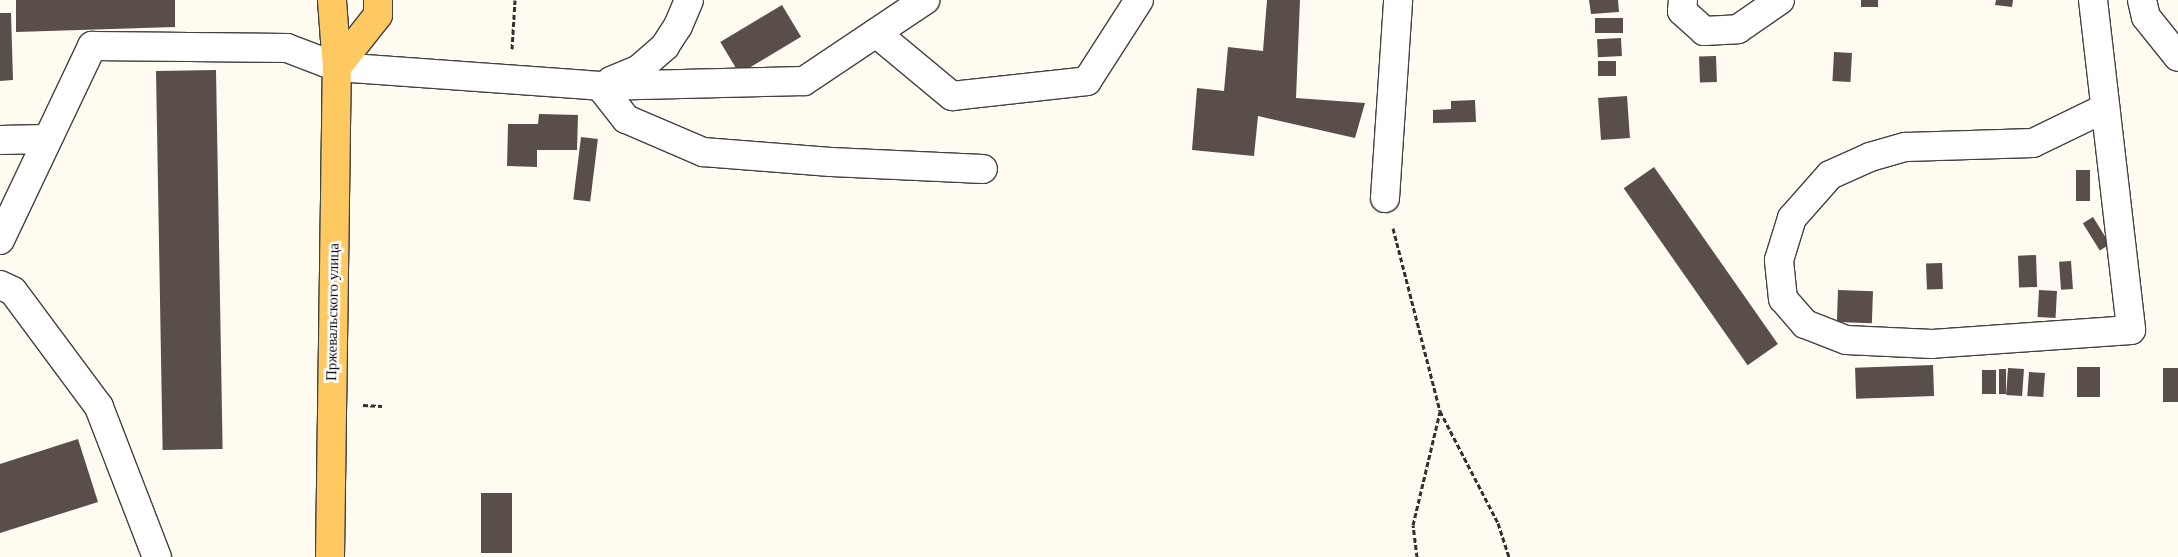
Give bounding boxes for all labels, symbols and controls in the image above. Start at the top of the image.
street label: Пржевальского улица [323,243,343,381]

